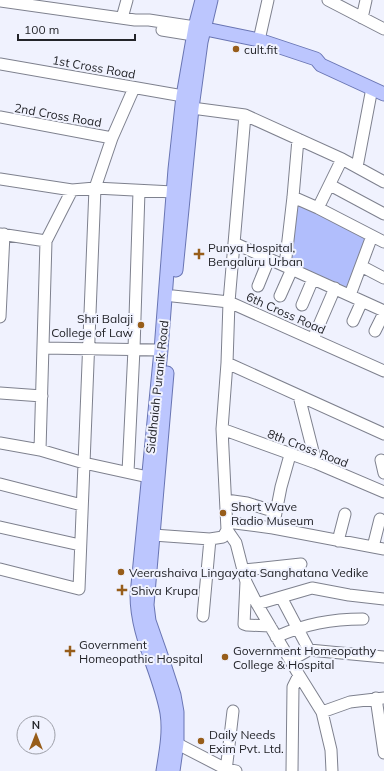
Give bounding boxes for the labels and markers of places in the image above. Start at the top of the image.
place label: cult.fit [244,42,278,57]
marker: cult.fit [231,44,241,54]
place label: Punya Hospital, Bengaluru Urban [208,240,303,269]
marker: Punya Hospital, Bengaluru Urban [193,248,205,260]
place label: Shri Balaji College of Law [51,311,134,340]
marker: Shri Balaji College of Law [136,320,146,330]
place label: Short Wave Radio Museum [231,499,314,528]
marker: Short Wave Radio Museum [218,508,228,518]
place label: Veerashaiva Lingayata Sanghatana Vedike [129,565,368,580]
marker: Veerashaiva Lingayata Sanghatana Vedike [116,567,126,577]
place label: Shiva Krupa [131,583,198,598]
marker: Shiva Krupa [116,584,128,596]
place label: Government Homeopathic Hospital [79,637,203,666]
place label: Government Homeopathy College & Hospital [233,643,377,672]
marker: Government Homeopathic Hospital [64,645,76,657]
marker: Government Homeopathy College & Hospital [220,652,230,662]
place label: Daily Needs Exim Pvt. Ltd. [209,727,284,756]
marker: Daily Needs Exim Pvt. Ltd. [196,736,206,746]

